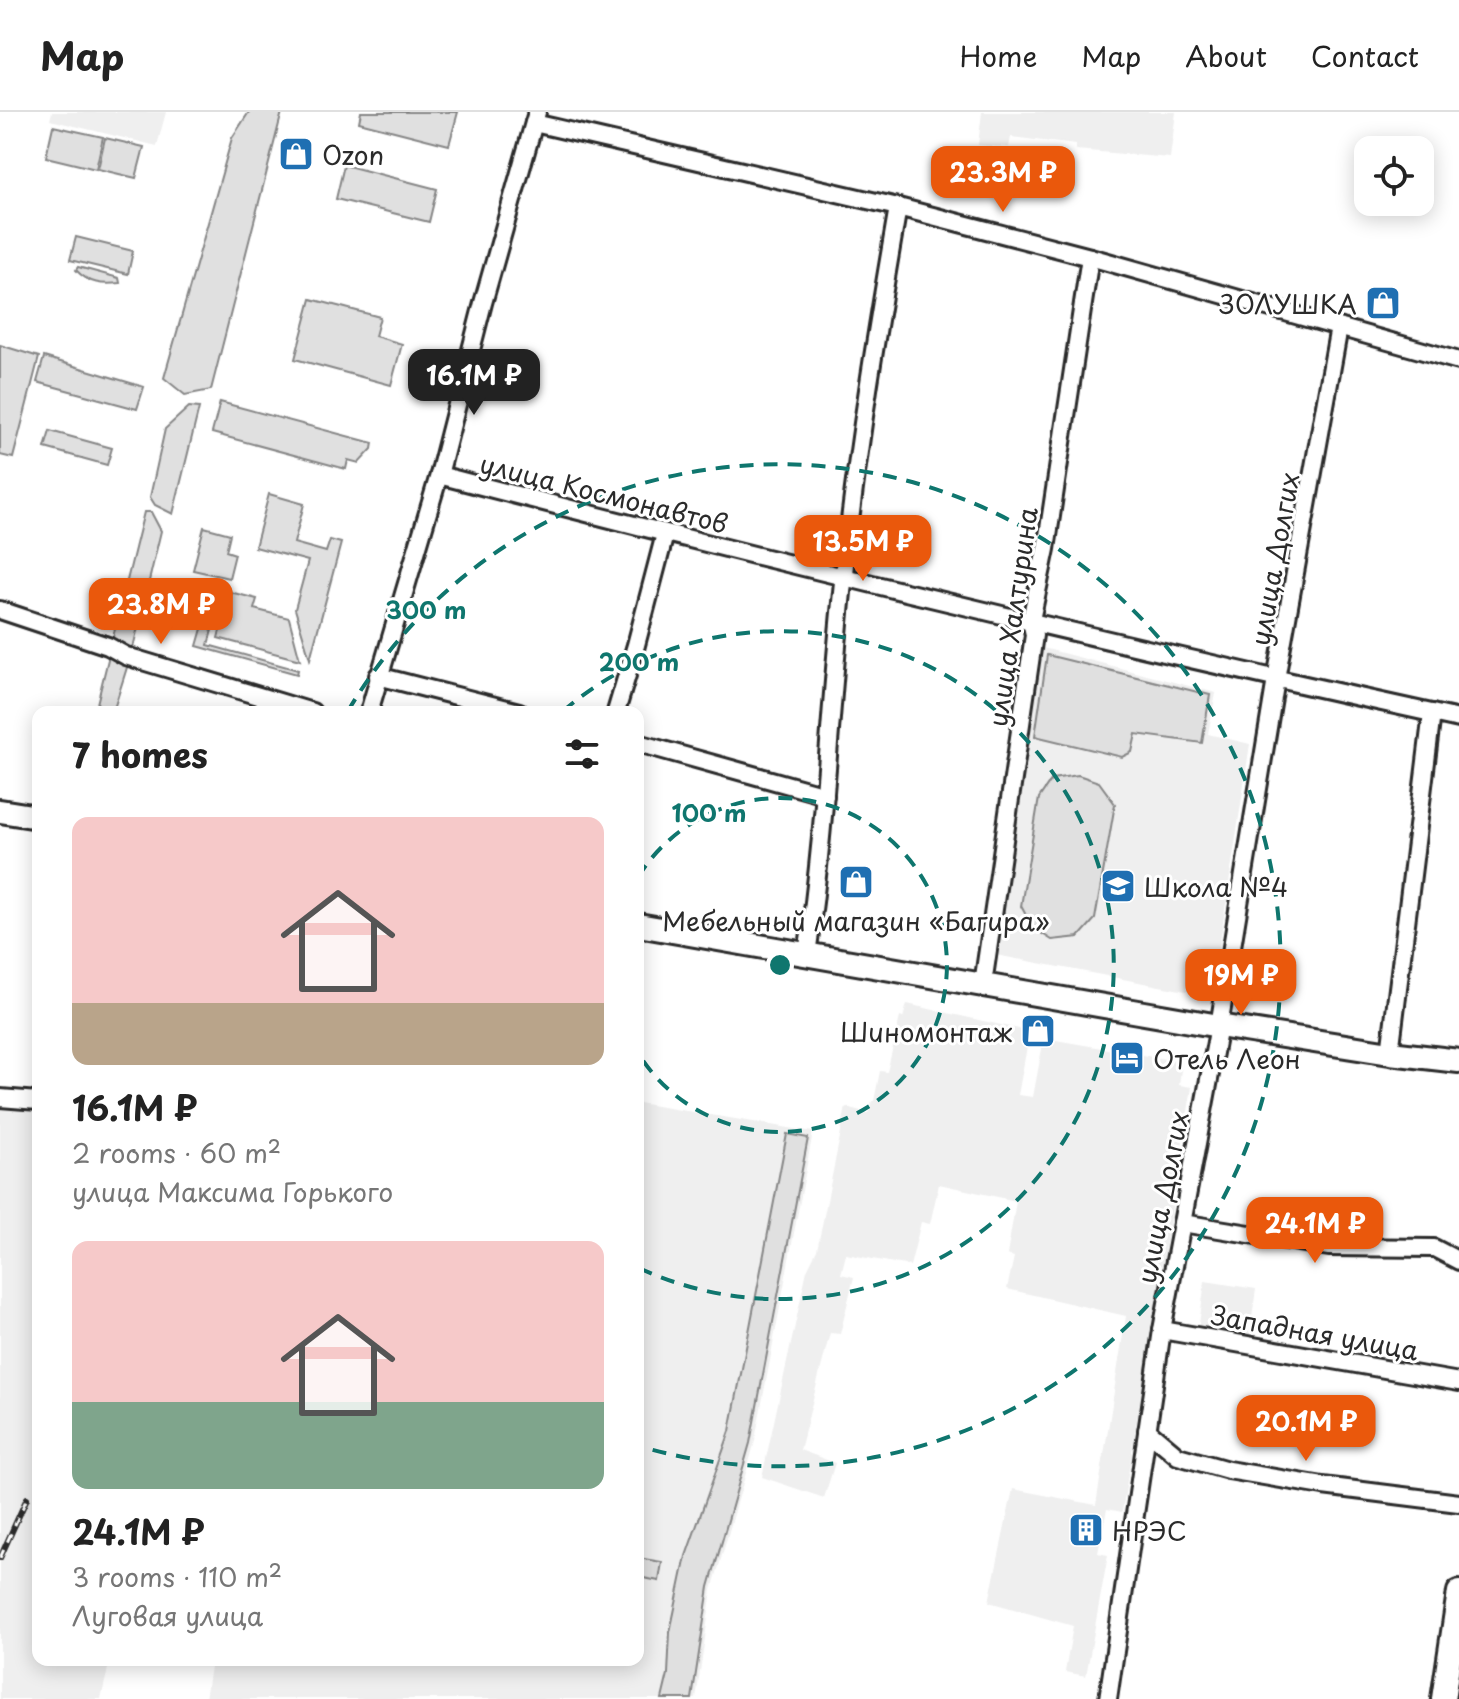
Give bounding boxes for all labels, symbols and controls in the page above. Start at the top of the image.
text: Map [40,27,124,84]
text: Home [959,34,1037,77]
text: Map [1081,34,1141,77]
text: About [1185,34,1267,77]
text: Contact [1311,34,1419,77]
shop icon: Ozon [277,135,315,173]
place label: Ozon [322,135,384,174]
map controls [1354,136,1434,216]
button: locate [1354,136,1434,216]
pin: 23.3M ₽ [929,146,1077,214]
text: 23.3M ₽ [949,152,1057,191]
place label: ЗОЛУШКА [1219,284,1357,323]
shop icon: ЗОЛУШКА [1364,284,1402,322]
pin: 16.1M ₽ [400,349,548,417]
text: 16.1M ₽ [426,355,522,394]
street label: улица Космонавтов [476,443,732,543]
street label: улица Долгих [1240,469,1308,649]
street label: улица Халтурина [977,504,1047,729]
pin: 13.5M ₽ [789,515,937,583]
text: 13.5M ₽ [812,521,914,560]
pin: 23.8M ₽ [87,578,235,646]
text: 23.8M ₽ [107,584,215,623]
text: 300 m [385,591,467,627]
text: 200 m [599,643,679,679]
text: 7 homes [72,728,208,780]
icon: filters [560,732,604,776]
text: 100 m [672,794,746,830]
shop icon: Мебельный магазин «Багира» [837,863,875,901]
school or university icon: Школа №4 [1099,867,1137,905]
place label: Школа №4 [1144,867,1288,906]
icon: home [266,869,410,1013]
place label: Мебельный магазин «Багира» [662,901,1050,940]
pin: 19M ₽ [1185,949,1297,1017]
centre of rings [766,951,794,979]
text: 19M ₽ [1203,955,1279,994]
place label: Шиномонтаж [840,1012,1012,1051]
shop icon: Шиномонтаж [1019,1012,1057,1050]
hotel icon: Отель Леон [1108,1039,1146,1077]
place label: Отель Леон [1153,1039,1301,1078]
text: 16.1M ₽ [72,1081,198,1133]
street label: улица Долгих [1126,1107,1198,1287]
text: 2 rooms · 60 m² [72,1133,281,1172]
text: улица Максима Горького [72,1172,393,1211]
pin: 24.1M ₽ [1241,1197,1389,1265]
text: 24.1M ₽ [1264,1203,1366,1242]
icon: home [266,1293,410,1437]
street label: Западная улица [1208,1295,1422,1370]
pin: 20.1M ₽ [1232,1395,1380,1463]
text: 20.1M ₽ [1255,1401,1358,1440]
text: 24.1M ₽ [72,1505,205,1557]
building icon: НРЭС [1067,1511,1105,1549]
place label: НРЭС [1112,1511,1187,1550]
text: 3 rooms · 110 m² [72,1557,282,1596]
text: Луговая улица [72,1596,263,1635]

